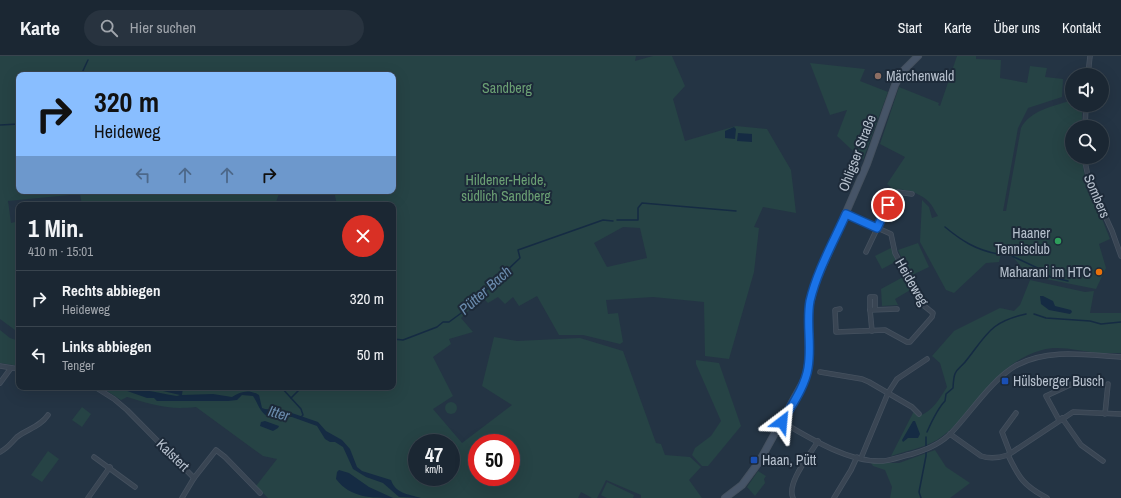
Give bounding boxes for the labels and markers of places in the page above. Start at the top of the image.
place label: Märchenwald [886,67,954,85]
marker: Märchenwald [873,71,883,81]
pin [871,188,905,222]
place label: Haaner Tennisclub [995,224,1050,258]
marker: Haaner Tennisclub [1053,236,1063,246]
place label: Maharani im HTC [1000,263,1091,281]
marker: Maharani im HTC [1094,267,1104,277]
place label: Hülsberger Busch [1013,372,1104,390]
marker: Hülsberger Busch [1000,376,1010,386]
place label: Haan, Pütt [762,451,816,469]
marker: Haan, Pütt [749,455,759,465]

